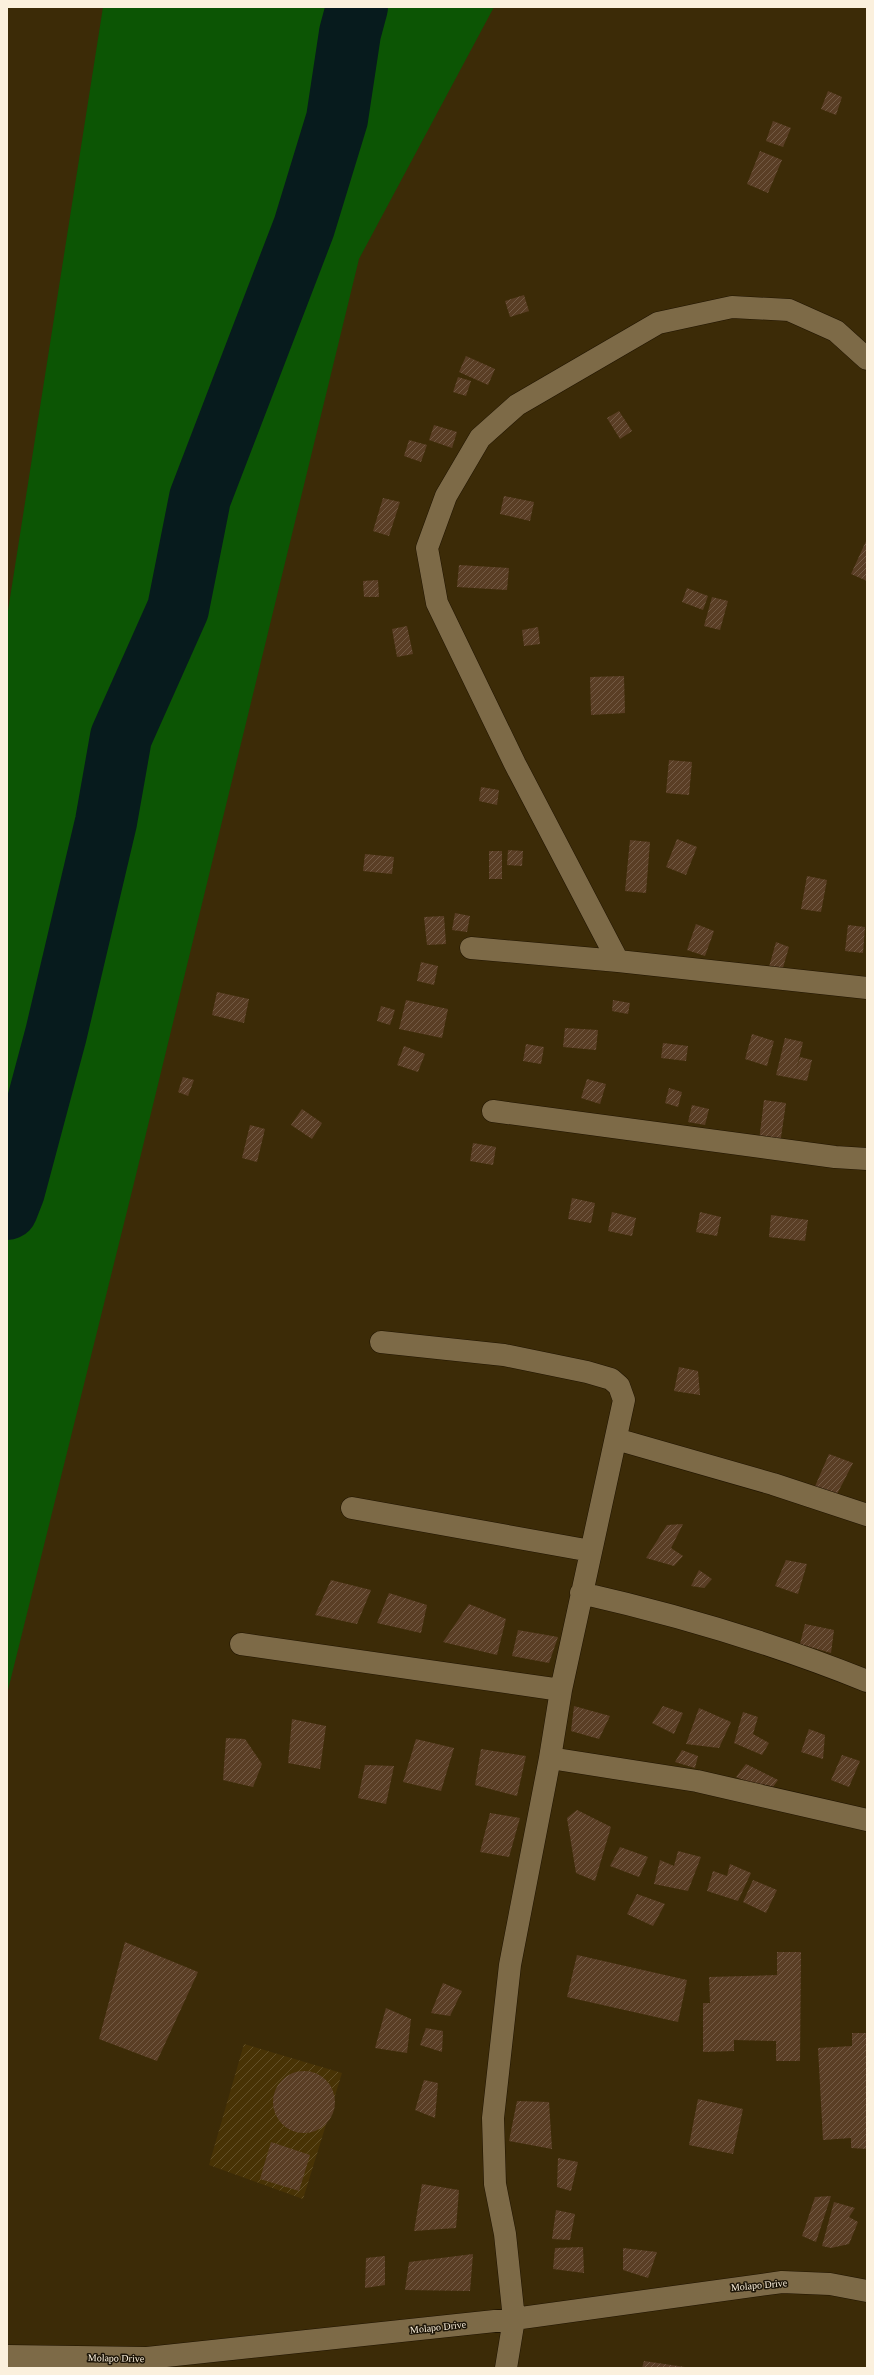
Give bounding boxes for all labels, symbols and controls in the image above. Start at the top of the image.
street label: Molapo Drive [730,2277,788,2293]
street label: Molapo Drive [409,2319,467,2335]
street label: Molapo Drive [88,2352,145,2364]

